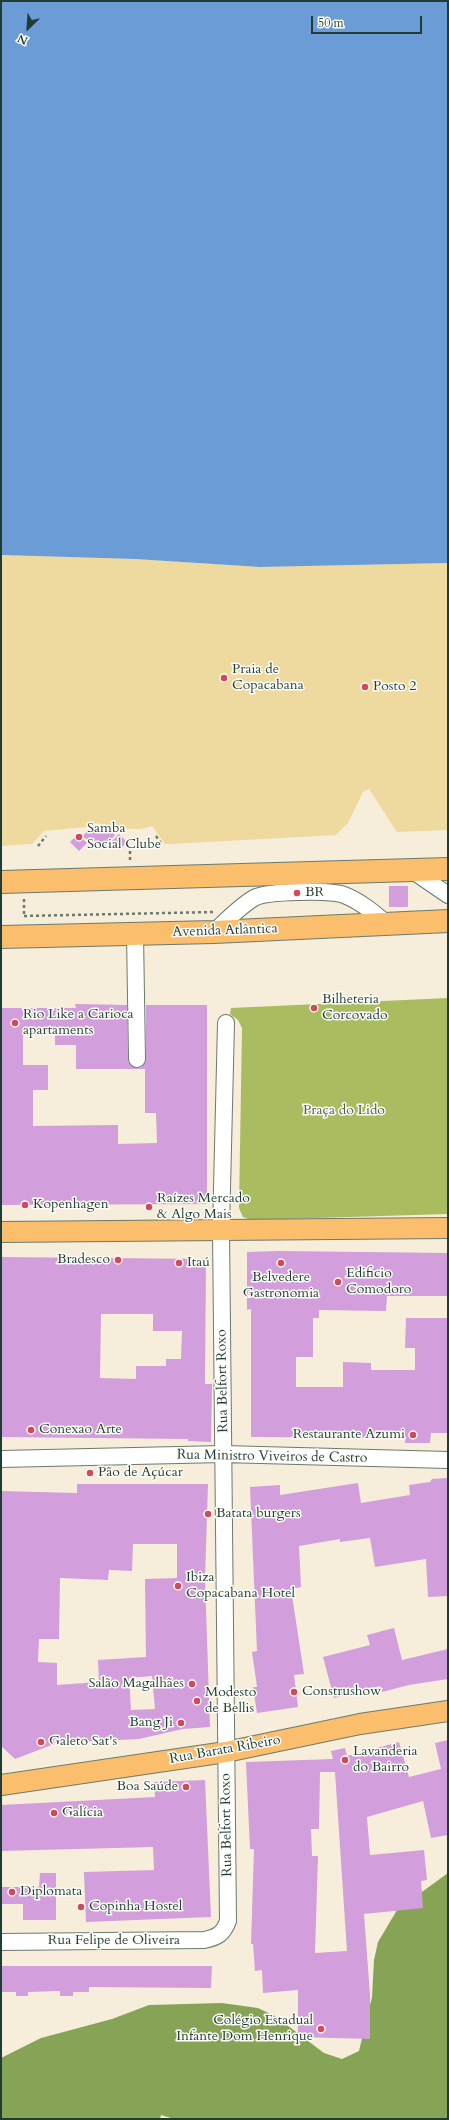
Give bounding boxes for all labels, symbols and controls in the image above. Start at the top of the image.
north arrow [8,8,48,48]
scale bar [313,8,424,34]
text: 50 m [318,15,344,31]
text: N [15,31,30,48]
place label: Praia de Copacabana [232,662,304,694]
marker: Praia de Copacabana [219,673,229,683]
place label: Posto 2 [373,679,416,695]
marker: Posto 2 [360,682,370,692]
place label: Samba Social Clube [87,821,161,854]
marker: Samba Social Clube [74,832,84,842]
place label: BR [305,885,324,901]
marker: BR [292,888,302,898]
street label: Avenida Atlântica [172,921,278,941]
place label: Bilheteria Corcovado [322,992,387,1024]
marker: Bilheteria Corcovado [309,1003,319,1013]
place label: Rio Like a Carioca apartaments [23,1007,134,1040]
marker: Rio Like a Carioca apartaments [10,1018,20,1028]
park label: Praça do Lido [303,1103,385,1119]
place label: Raízes Mercado & Algo Mais [157,1191,250,1224]
place label: Kopenhagen [33,1197,109,1213]
marker: Kopenhagen [20,1200,30,1210]
marker: Raízes Mercado & Algo Mais [144,1202,154,1212]
place label: Bradesco [57,1252,110,1268]
marker: Bradesco [113,1255,123,1265]
place label: Itaú [187,1255,210,1271]
marker: Itaú [174,1258,184,1268]
marker: Belvedere Gastronomia [276,1258,286,1268]
place label: Edificio Comodoro [346,1266,411,1298]
place label: Belvedere Gastronomia [243,1270,319,1302]
marker: Edificio Comodoro [333,1277,343,1287]
street label: Rua Belfort Roxo [214,1329,232,1433]
place label: Conexao Arte [39,1422,122,1438]
marker: Conexao Arte [26,1425,36,1435]
place label: Restaurante Azumi [293,1427,405,1443]
marker: Restaurante Azumi [408,1430,418,1440]
street label: Rua Ministro Viveiros de Castro [177,1447,367,1467]
place label: Pão de Açúcar [98,1465,183,1481]
marker: Pão de Açúcar [85,1468,95,1478]
place label: Batata burgers [216,1506,301,1522]
marker: Batata burgers [203,1509,213,1519]
place label: Ibiza Copacabana Hotel [186,1570,295,1602]
marker: Ibiza Copacabana Hotel [173,1581,183,1591]
place label: Salão Magalhães [88,1676,184,1692]
marker: Salão Magalhães [187,1679,197,1689]
place label: Construshow [302,1684,381,1700]
place label: Modesto de Bellis [205,1685,256,1718]
marker: Construshow [289,1687,299,1697]
marker: Modesto de Bellis [192,1696,202,1706]
place label: Bang Ji [129,1715,173,1731]
marker: Bang Ji [176,1718,186,1728]
street label: Rua Barata Ribeiro [168,1732,282,1768]
place label: Galeto Sat's [49,1734,117,1750]
marker: Galeto Sat's [36,1737,46,1747]
place label: Lavanderia do Bairro [353,1744,418,1776]
marker: Lavanderia do Bairro [340,1755,350,1765]
street label: Rua Belfort Roxo [218,1773,236,1877]
place label: Boa Saúde [117,1779,178,1795]
marker: Boa Saúde [181,1782,191,1792]
place label: Galícia [62,1805,103,1821]
marker: Galícia [49,1808,59,1818]
place label: Diplomata [20,1884,82,1900]
marker: Diplomata [7,1887,17,1897]
place label: Copinha Hostel [89,1899,182,1915]
marker: Copinha Hostel [76,1902,86,1912]
street label: Rua Felipe de Oliveira [48,1933,180,1949]
place label: Colégio Estadual Infante Dom Henrique [176,2013,313,2046]
marker: Colégio Estadual Infante Dom Henrique [316,2024,326,2034]

